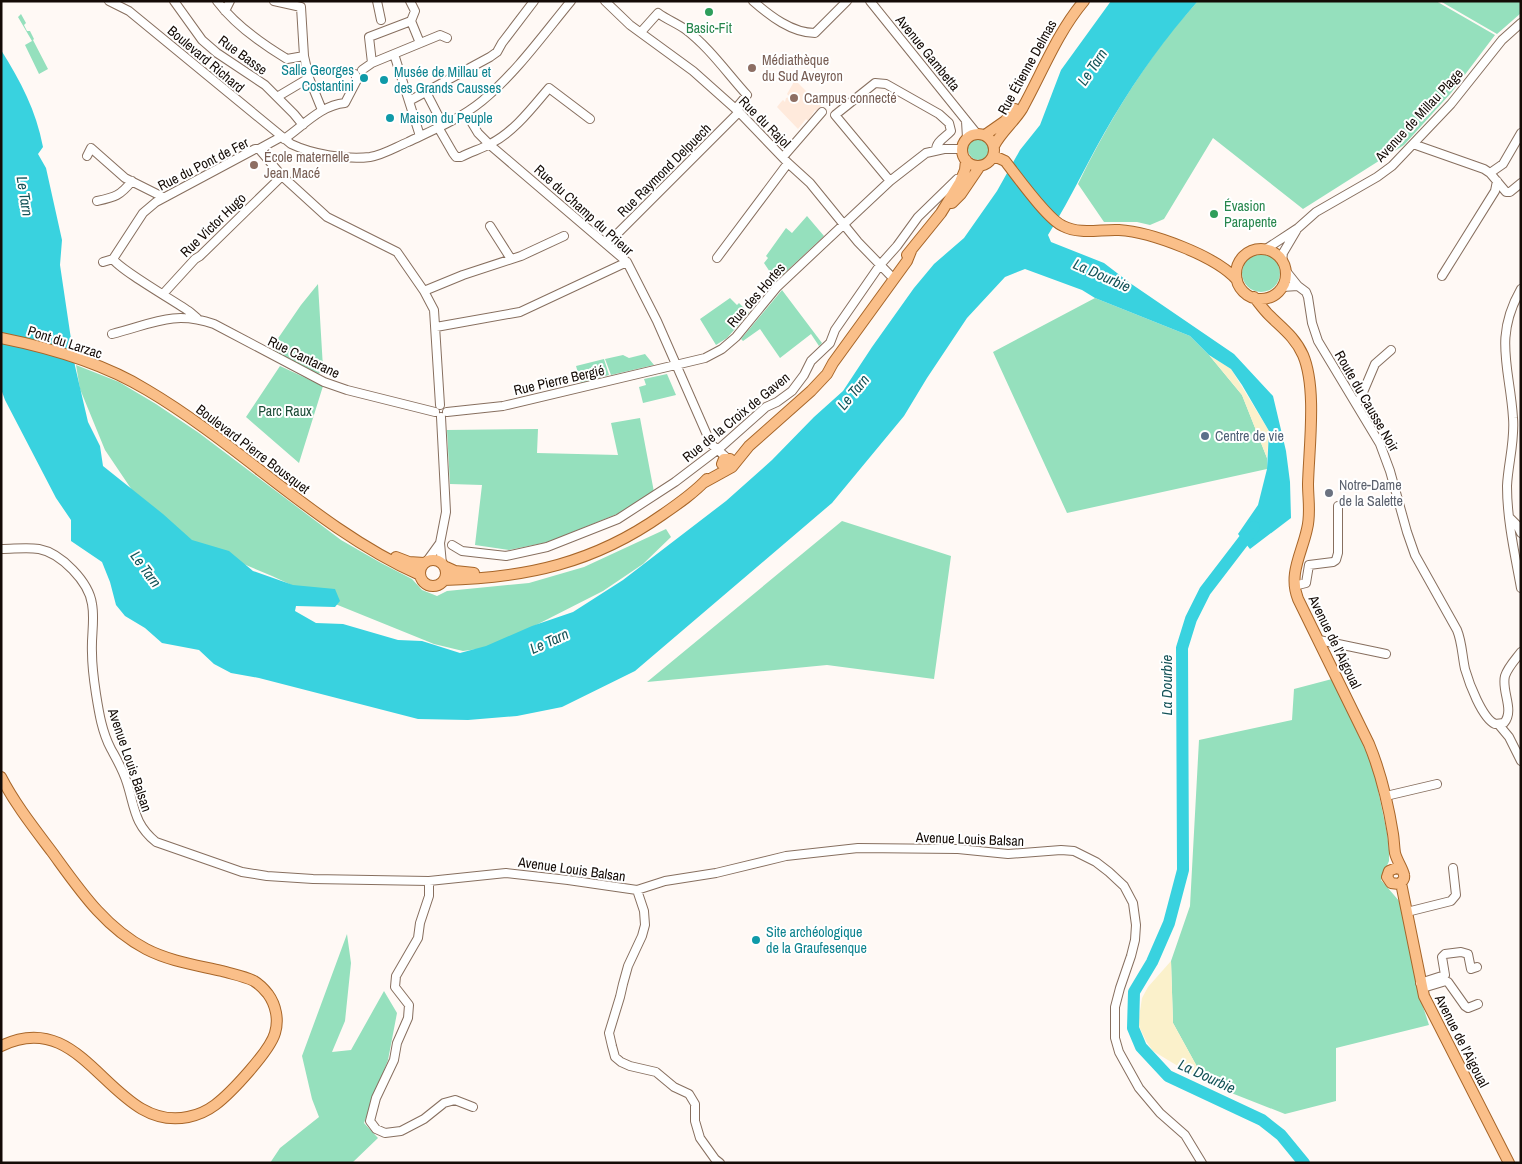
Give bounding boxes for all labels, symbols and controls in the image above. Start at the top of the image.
marker: Basic-Fit [703,6,715,18]
street label: Avenue Gambetta [891,11,964,95]
street label: Rue Étienne Delmas [993,16,1061,118]
place label: Basic-Fit [686,19,732,37]
street label: Boulevard Richard [164,22,248,96]
street label: Rue Basse [215,31,271,79]
water label: Le Tarn [1072,44,1112,90]
place label: Médiathèque du Sud Aveyron [762,51,843,85]
place label: Salle Georges Costantini [281,61,354,95]
marker: Médiathèque du Sud Aveyron [746,62,758,74]
place label: Musée de Millau et des Grands Causses [394,63,501,97]
street label: Avenue de Millau Plage [1370,65,1467,166]
marker: Salle Georges Costantini [358,72,370,84]
marker: Musée de Millau et des Grands Causses [378,74,390,86]
place label: Campus connecté [804,89,897,107]
street label: Rue du Rajol [735,92,795,152]
marker: Campus connecté [788,92,800,104]
place label: Maison du Peuple [400,109,493,127]
marker: Maison du Peuple [384,112,396,124]
street label: Rue Raymond Delpuech [613,119,715,221]
street label: Rue du Pont de Fer [155,133,252,195]
place label: École maternelle Jean Macé [264,148,350,182]
marker: École maternelle Jean Macé [248,159,260,171]
street label: Rue du Champ du Prieur [531,161,638,260]
water label: Le Tarn [11,174,39,218]
street label: Rue Victor Hugo [176,189,250,261]
place label: Évasion Parapente [1224,197,1277,231]
marker: Évasion Parapente [1208,208,1220,220]
water label: La Dourbie [1070,253,1134,297]
street label: Rue des Hortes [723,259,789,331]
street label: Pont du Larzac [25,322,105,363]
street label: Rue Cantarane [265,332,343,382]
street label: Route du Causse Noir [1331,347,1403,455]
street label: Rue Pierre Bergié [512,361,606,399]
street label: Rue de la Croix de Gaven [679,368,793,466]
water label: Le Tarn [832,370,874,414]
street label: Boulevard Pierre Bousquet [193,400,313,498]
park label: Parc Raux [258,402,312,420]
place label: Centre de vie [1215,427,1284,445]
marker: Centre de vie [1199,430,1211,442]
place label: Notre-Dame de la Salette [1339,476,1403,510]
marker: Notre-Dame de la Salette [1323,487,1335,499]
water label: Le Tarn [126,546,166,592]
street label: Avenue de l'Aigoual [1304,592,1365,692]
water label: Le Tarn [526,623,572,659]
water label: La Dourbie [1156,654,1177,715]
street label: Avenue Louis Balsan [104,705,156,814]
street label: Avenue Louis Balsan [915,828,1024,850]
street label: Avenue Louis Balsan [516,852,627,885]
place label: Site archéologique de la Graufesenque [766,923,867,957]
marker: Site archéologique de la Graufesenque [750,934,762,946]
street label: Avenue de l'Aigoual [1430,991,1493,1090]
water label: La Dourbie [1175,1054,1239,1098]

